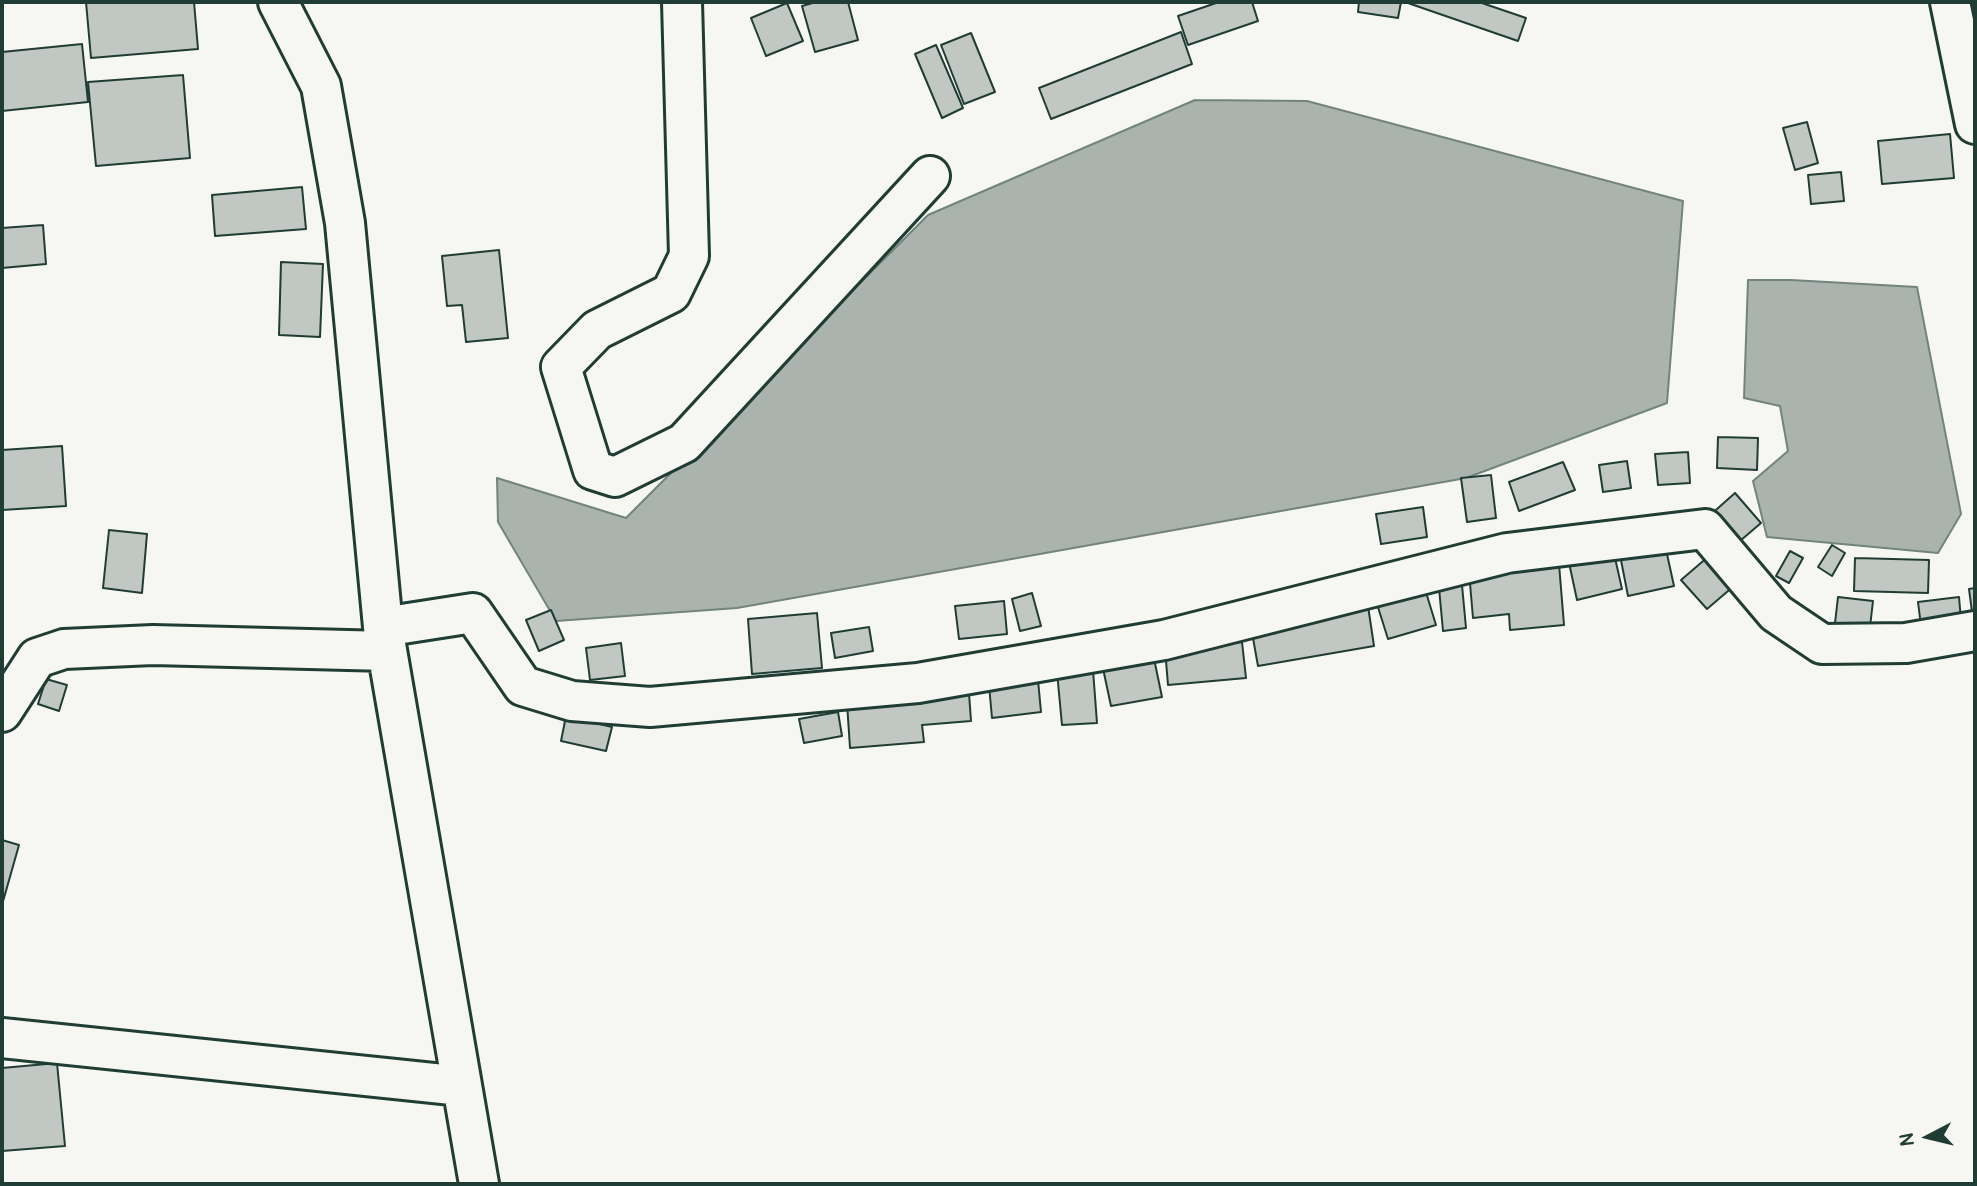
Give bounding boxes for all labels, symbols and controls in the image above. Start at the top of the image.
north arrow [1893,1102,1963,1172]
text: N [1894,1132,1920,1147]

